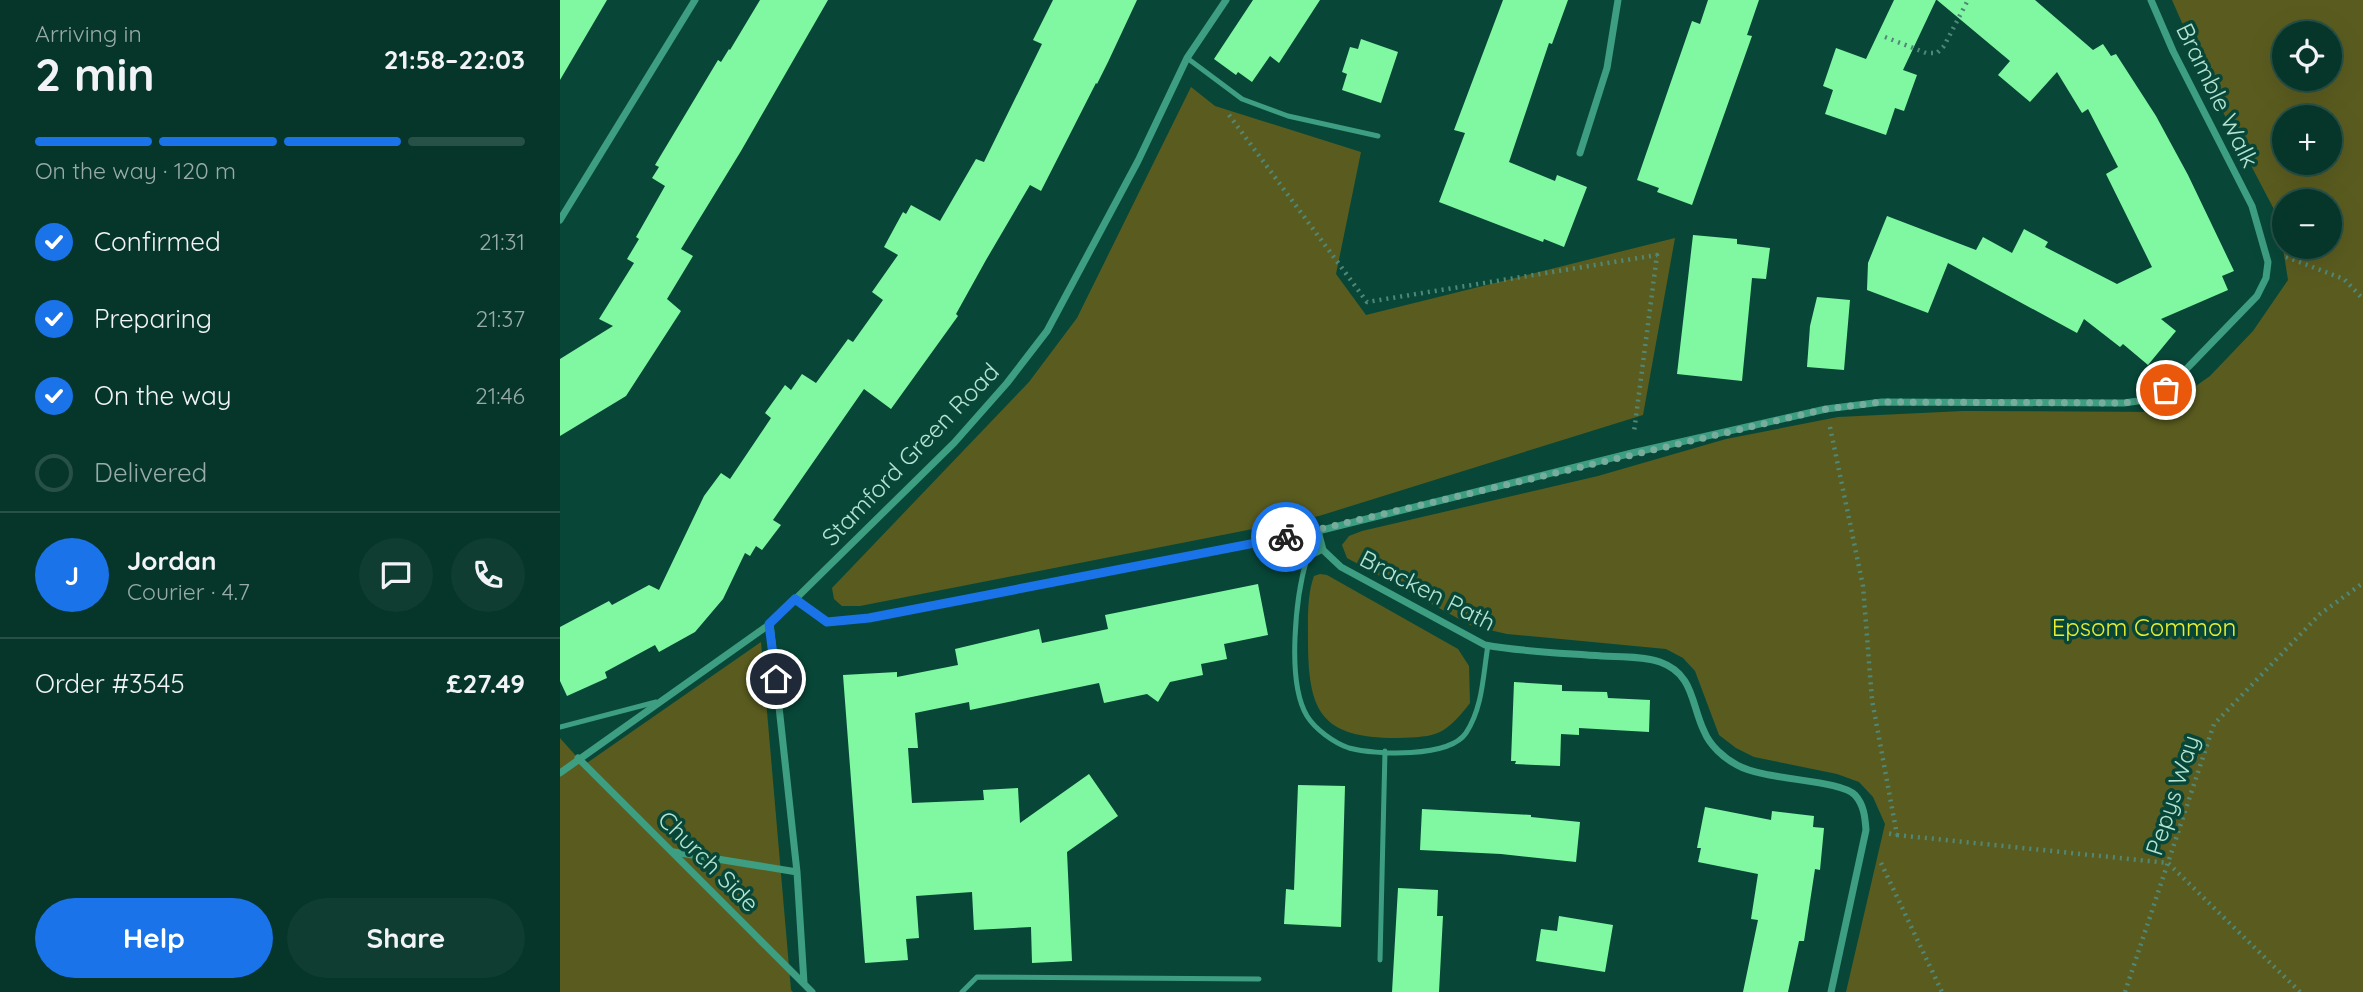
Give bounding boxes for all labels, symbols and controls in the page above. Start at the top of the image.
street label: Bramble Walk [2170,18,2266,172]
text: Arriving in [35,19,142,48]
map controls [2272,21,2342,259]
button: locate [2272,21,2342,91]
text: 21:58–22:03 [384,43,525,76]
text: 2 min [35,45,155,103]
button: + [2272,105,2342,175]
text: On the way · 120 m [35,156,236,185]
button: − [2272,189,2342,259]
icon: check [35,223,73,261]
text: Confirmed [94,225,221,258]
text: 21:31 [479,227,525,256]
icon: check [35,300,73,338]
text: Preparing [94,302,212,335]
text: 21:37 [476,304,525,333]
street label: Stamford Green Road [815,356,1005,552]
pin [2136,360,2196,420]
icon: bag [2147,371,2185,409]
icon: check [35,377,73,415]
text: On the way [94,379,232,412]
text: 21:46 [475,381,525,410]
text: Delivered [94,456,207,489]
courier [1251,502,1321,572]
icon: bike [1267,518,1305,556]
button: chat [359,538,433,612]
button: phone [451,538,525,612]
street label: Bracken Path [1355,543,1501,637]
text: Jordan [127,544,216,577]
text: J [65,559,79,592]
text: Courier · 4.7 [127,577,250,606]
park label: Epsom Common [2052,612,2236,642]
pin [746,649,806,709]
icon: home [757,660,795,698]
text: Order #3545 [35,667,185,700]
text: £27.49 [446,667,525,700]
street label: Pepys Way [2138,731,2206,859]
street label: Church Side [652,804,766,918]
button: Help [35,898,273,978]
button: Share [287,898,525,978]

